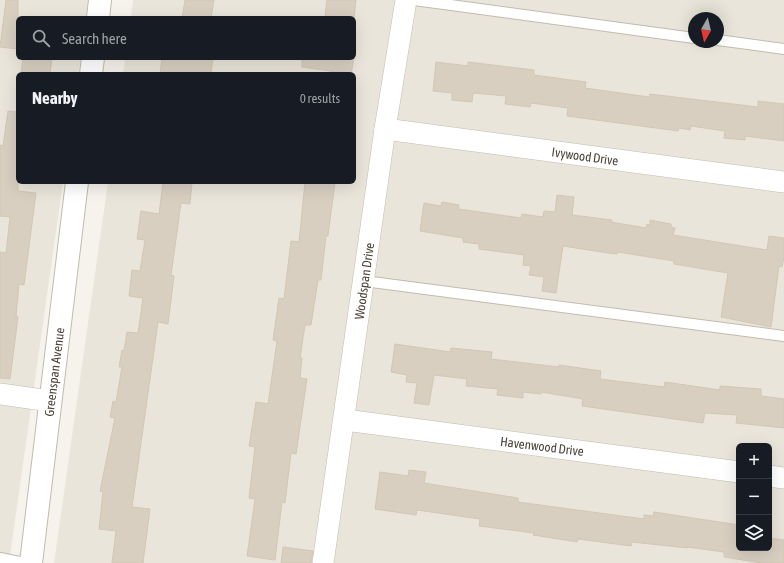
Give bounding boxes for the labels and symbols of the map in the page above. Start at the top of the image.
north arrow [688,12,724,48]
street label: Ivywood Drive [551,144,619,169]
street label: Woodspan Drive [352,242,377,321]
street label: Greenspan Avenue [42,327,67,417]
street label: Havenwood Drive [499,434,585,459]

